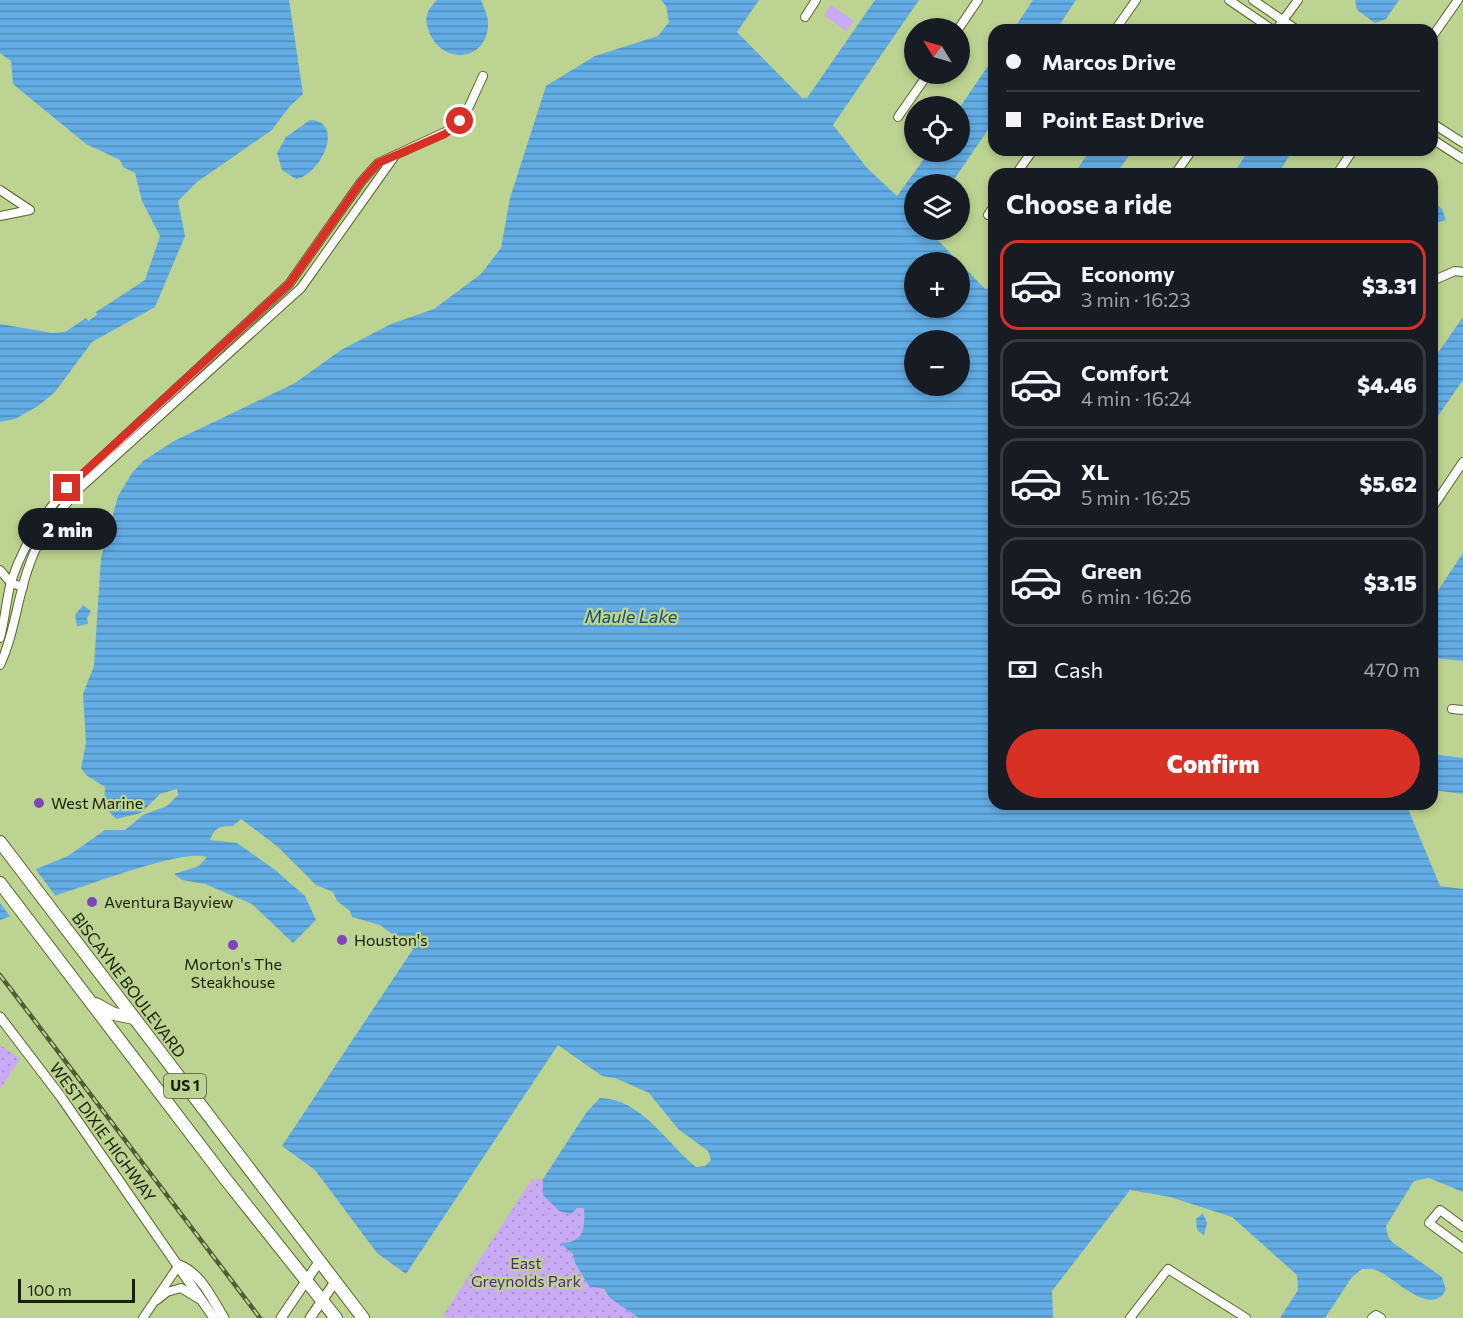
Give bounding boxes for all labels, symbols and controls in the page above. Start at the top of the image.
north arrow [904,18,970,84]
map controls [904,18,970,396]
text: Marcos Drive [1042,48,1176,75]
button: locate [904,96,970,162]
text: Point East Drive [1042,106,1204,133]
route start [446,107,473,134]
button: layers [904,174,970,240]
text: Choose a ride [1006,187,1172,220]
button: + [904,252,970,318]
icon: car [1009,258,1063,312]
text: Economy [1081,260,1175,287]
text: $3.31 [1362,272,1417,299]
text: 3 min · 16:23 [1081,287,1191,311]
button: − [904,330,970,396]
icon: car [1009,357,1063,411]
text: Comfort [1081,359,1169,386]
text: $4.46 [1357,371,1417,398]
text: 4 min · 16:24 [1081,386,1191,410]
icon: car [1009,456,1063,510]
text: XL [1081,458,1109,485]
text: $5.62 [1359,470,1417,497]
route end [53,474,80,501]
text: 5 min · 16:25 [1081,485,1191,509]
callout: 2 min [17,509,116,551]
text: 2 min [42,517,93,541]
icon: car [1009,555,1063,609]
text: Green [1081,557,1142,584]
text: $3.15 [1364,569,1417,596]
text: 6 min · 16:26 [1081,584,1192,608]
water label: Maule Lake [585,605,678,627]
icon: cash [1006,653,1039,686]
text: Cash [1054,656,1103,683]
text: 470 m [1364,657,1420,681]
button: Confirm [1006,729,1420,798]
place label: West Marine [51,793,143,812]
marker: West Marine [32,796,46,810]
place label: Aventura Bayview [104,892,233,911]
marker: Aventura Bayview [85,895,99,909]
street label: BISCAYNE BOULEVARD [69,908,190,1061]
place label: Houston's [354,930,427,949]
marker: Houston's [335,933,349,947]
marker: Morton's The Steakhouse [226,938,240,952]
place label: Morton's The Steakhouse [184,954,282,991]
street label: WEST DIXIE HIGHWAY [46,1058,161,1206]
road number: US 1 [164,1074,206,1098]
park label: East Greynolds Park [471,1253,581,1290]
scale bar [18,1276,135,1304]
text: 100 m [27,1280,72,1299]

